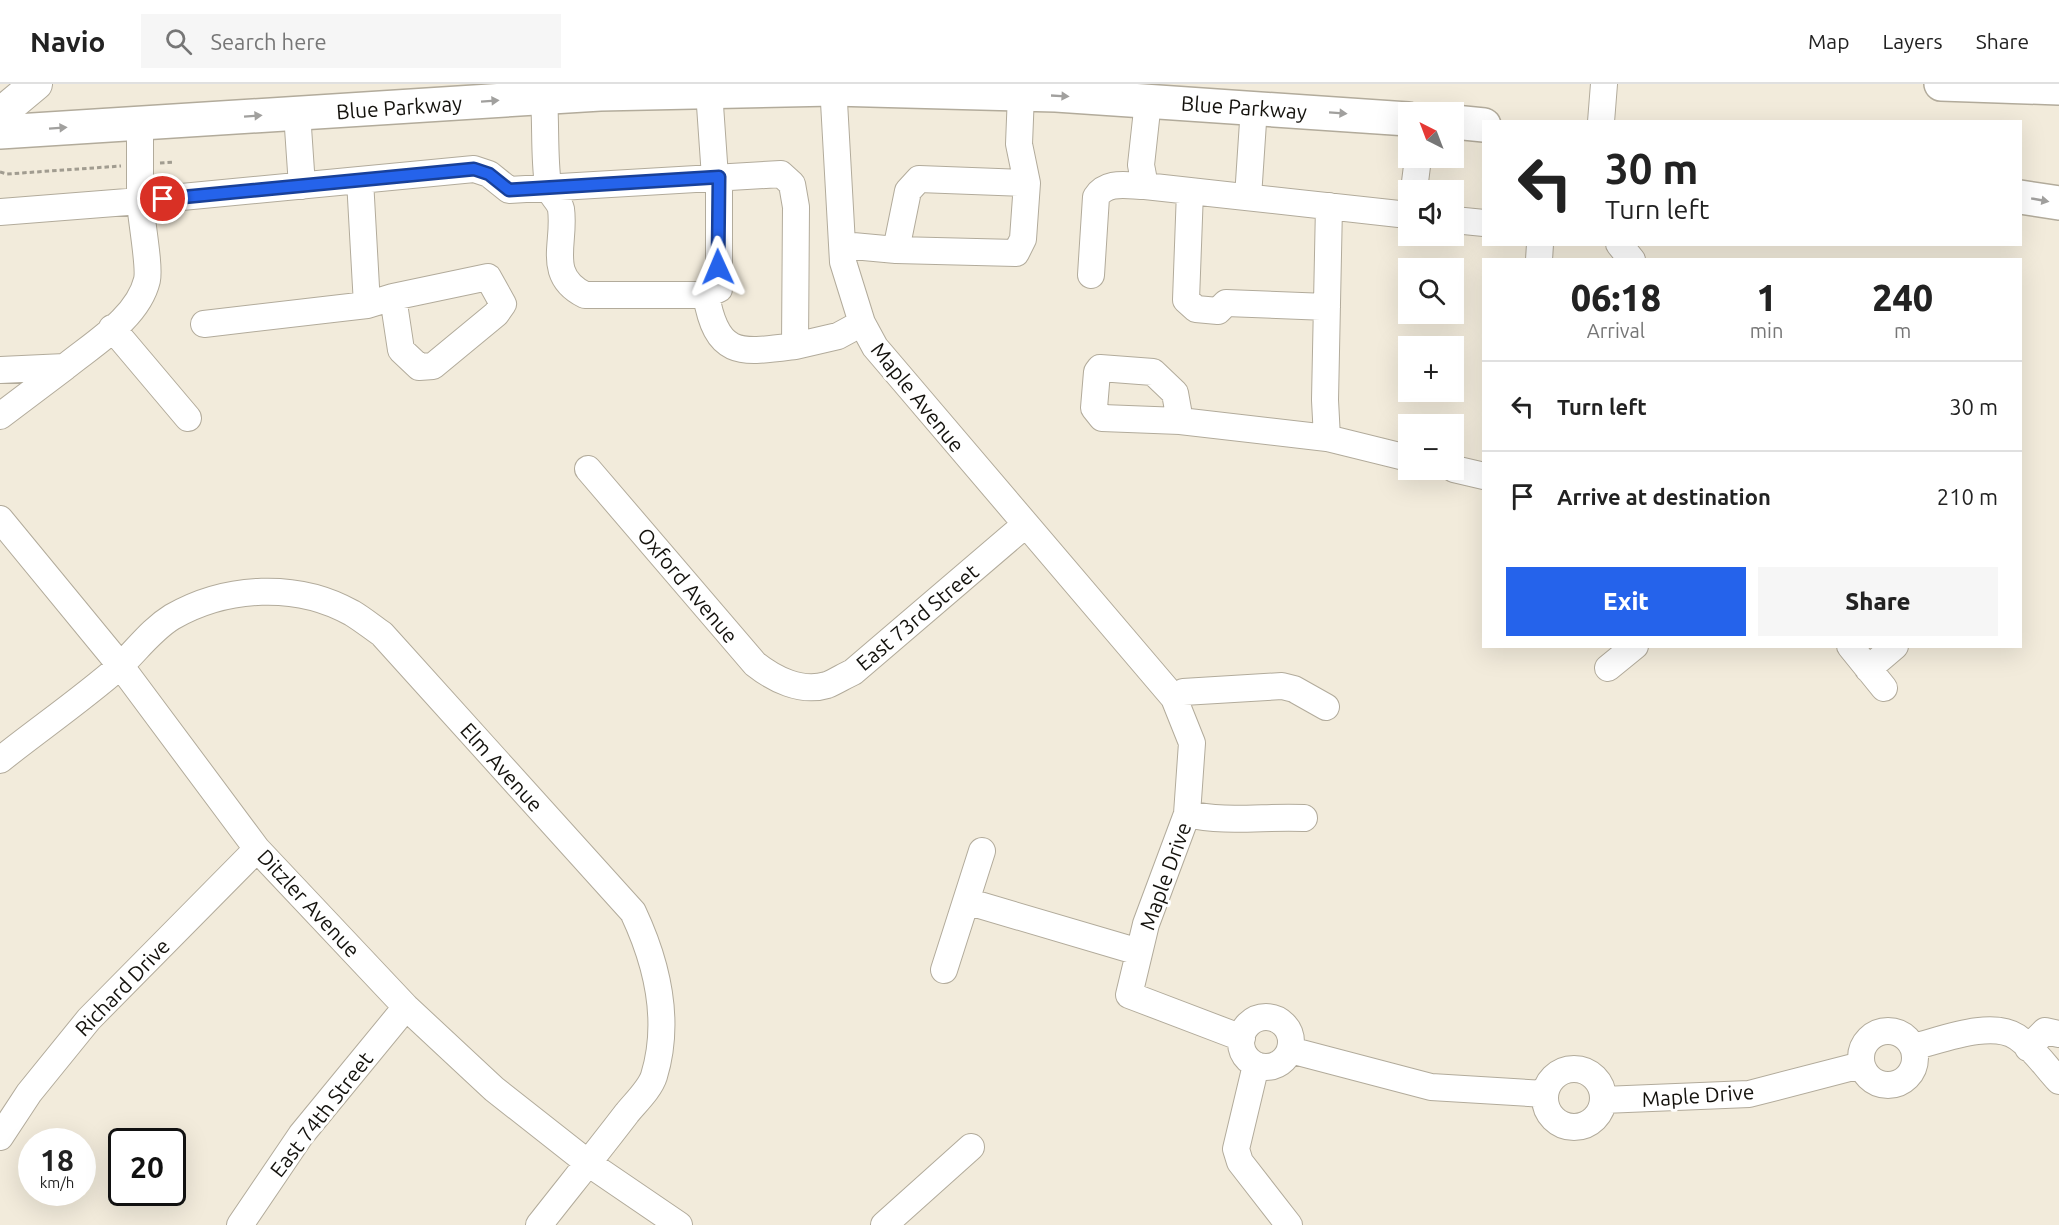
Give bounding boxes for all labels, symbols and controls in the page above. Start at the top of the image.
search box [141,14,561,68]
icon: search [162,25,195,58]
text: Navio [30,26,105,57]
text: Search here [210,29,327,54]
text: Map [1808,29,1849,53]
text: Layers [1882,29,1943,53]
text: Share [1976,29,2029,53]
street label: Blue Parkway [335,91,463,123]
one-way arrow [1050,91,1069,100]
street label: Blue Parkway [1180,91,1308,123]
one-way arrow [480,97,499,106]
north arrow [1398,102,1464,168]
map controls [1398,102,1464,480]
one-way arrow [1329,108,1348,118]
one-way arrow [244,111,263,120]
one-way arrow [49,123,68,133]
icon: left [1506,144,1584,222]
text: 30 m [1605,145,1699,192]
pin [137,173,188,224]
button: sound [1398,180,1464,246]
icon: arrive [146,182,179,215]
text: Turn left [1605,194,1709,224]
one-way arrow [2030,196,2049,205]
position arrow [686,235,750,299]
button: search [1398,258,1464,324]
text: 06:18 [1571,277,1661,318]
text: 1 [1756,277,1777,318]
text: 240 [1872,277,1933,318]
text: Arrival [1587,319,1645,342]
text: min [1750,319,1783,342]
text: m [1894,319,1911,342]
button: + [1398,336,1464,402]
street label: Maple Avenue [867,337,969,457]
icon: left [1506,390,1539,423]
text: Turn left [1557,394,1647,419]
text: 30 m [1949,394,1998,419]
button: − [1398,414,1464,480]
icon: arrive [1506,480,1539,513]
text: Arrive at destination [1557,484,1771,509]
text: 210 m [1937,484,1998,509]
street label: Oxford Avenue [633,523,743,647]
street label: East 73rd Street [851,559,983,675]
button: Exit [1506,567,1746,636]
button: Share [1758,567,1998,636]
street label: Elm Avenue [456,718,548,816]
street label: Maple Drive [1134,819,1196,933]
street label: Ditzler Avenue [253,844,365,962]
street label: Richard Drive [70,934,174,1040]
street label: East 74th Street [265,1047,377,1181]
street label: Maple Drive [1641,1079,1755,1111]
speed limit sign: 20 [108,1128,186,1206]
text: 18 [40,1143,74,1177]
text: km/h [40,1174,74,1191]

